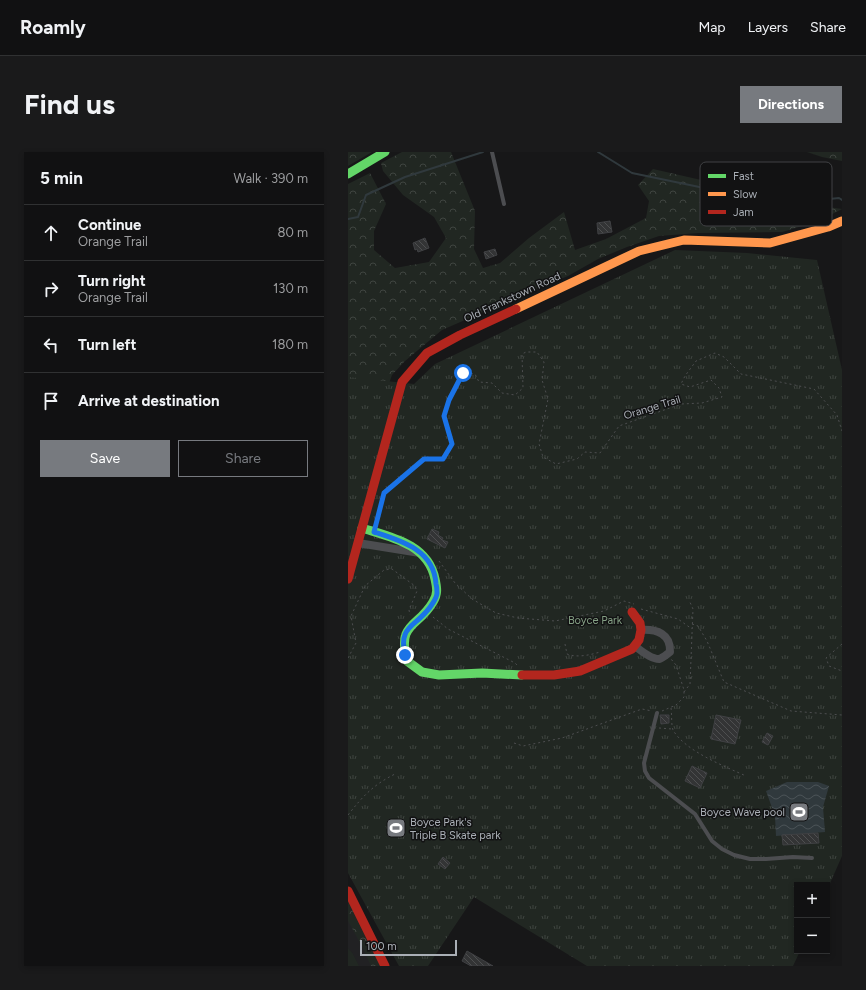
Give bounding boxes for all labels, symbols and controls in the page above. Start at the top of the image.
text: Roamly [20,16,86,39]
text: Map [698,19,726,36]
text: Layers [748,19,788,36]
text: Share [810,19,846,36]
button: Directions [740,86,842,123]
text: Find us [24,87,115,121]
legend [700,162,832,226]
text: 5 min [40,168,83,188]
text: Fast [733,170,754,183]
text: Walk · 390 m [233,171,308,186]
text: Slow [733,188,757,201]
text: Jam [733,206,754,219]
text: Continue [78,216,141,234]
icon: ahead [40,222,62,244]
text: 80 m [277,225,308,240]
text: Orange Trail [78,234,148,249]
street label: Old Frankstown Road [462,269,563,326]
text: Turn right [78,272,146,290]
icon: right [40,278,62,300]
text: 130 m [273,281,308,296]
text: Orange Trail [78,290,148,305]
icon: left [40,334,62,356]
text: Turn left [78,336,136,354]
text: 180 m [272,337,308,352]
route start [454,364,472,382]
icon: arrive [40,390,62,412]
text: Arrive at destination [78,392,219,410]
street label: Orange Trail [622,393,682,422]
button: Save [40,440,170,477]
button: Share [178,440,308,477]
park label: Boyce Park [568,614,623,627]
route end [396,646,414,664]
sports icon: Boyce Wave pool [788,801,810,823]
place label: Boyce Wave pool [700,806,785,819]
place label: Boyce Park's Triple B Skate park [410,816,501,842]
sports icon: Boyce Park's Triple B Skate park [385,817,407,839]
map controls [794,882,830,954]
button: + [794,882,830,918]
button: − [794,918,830,954]
scale bar [360,938,457,957]
text: 100 m [366,940,397,953]

